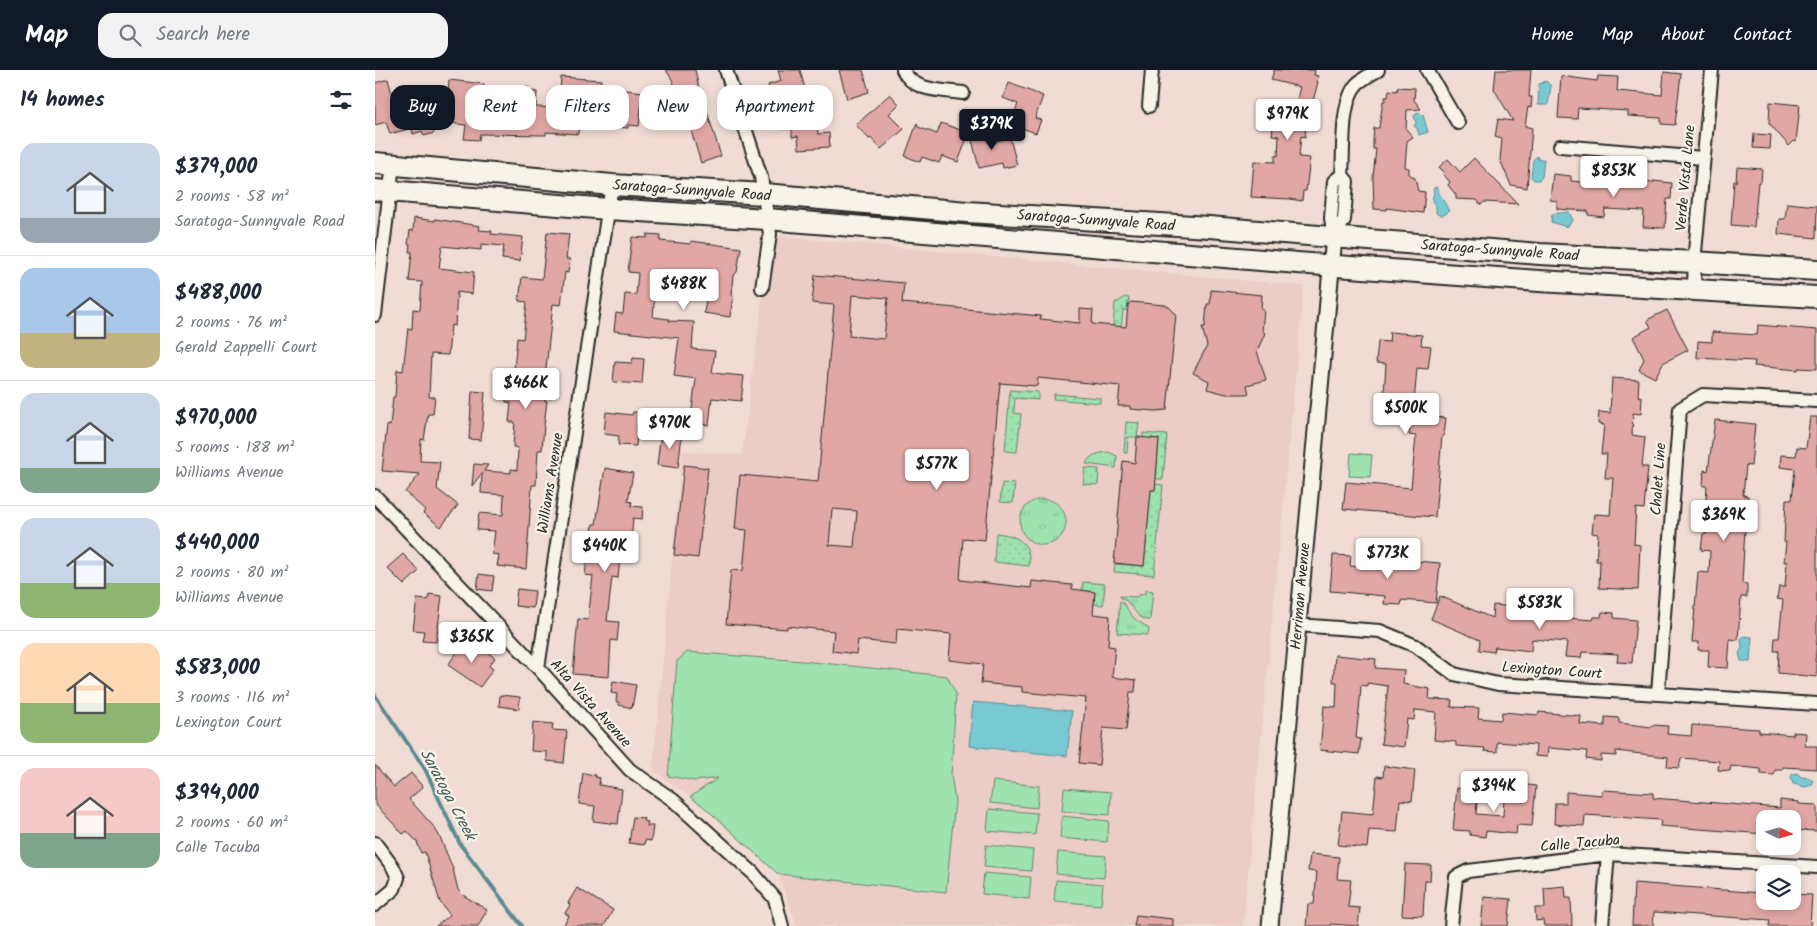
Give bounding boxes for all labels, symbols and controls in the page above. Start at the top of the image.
search box [98,13,448,58]
text: Map [25,16,68,55]
text: Search here [156,20,250,50]
icon: search [116,21,144,49]
text: Home [1531,21,1574,50]
text: Map [1602,21,1633,50]
text: About [1661,21,1705,50]
text: Contact [1733,21,1792,50]
text: 14 homes [20,84,105,117]
chip: Buy [390,85,455,130]
chip: Rent [465,85,536,130]
chip: Filters [546,85,629,130]
chip: New [639,85,707,130]
chip: Apartment [717,85,833,130]
icon: filters [327,86,355,114]
pin: $979K [1253,98,1323,141]
text: $979K [1267,102,1309,127]
pin: $379K [957,108,1027,151]
text: $379K [970,112,1014,137]
street label: Verde Vista Lane [1669,124,1703,232]
text: $379,000 [175,151,257,184]
pin: $853K [1579,156,1649,198]
text: $853K [1591,159,1637,184]
icon: home [60,163,120,223]
street label: Saratoga-Sunnyvale Road [612,173,772,209]
text: 2 rooms · 58 m² [175,184,289,209]
street label: Saratoga-Sunnyvale Road [1016,203,1176,239]
text: Saratoga-Sunnyvale Road [175,209,344,234]
street label: Saratoga-Sunnyvale Road [1420,233,1580,269]
pin: $488K [649,268,719,311]
text: $488K [661,272,707,297]
text: $488,000 [175,277,261,310]
icon: home [60,288,120,348]
text: 2 rooms · 76 m² [175,310,287,335]
text: Gerald Zappelli Court [175,335,317,360]
pin: $466K [491,368,561,410]
text: $466K [503,371,549,396]
pin: $500K [1371,392,1441,435]
text: $500K [1384,396,1428,421]
text: $970,000 [175,402,257,435]
pin: $970K [635,408,705,450]
text: $970K [649,411,691,436]
icon: home [60,413,120,473]
street label: Williams Avenue [531,431,571,535]
text: 5 rooms · 188 m² [175,435,294,460]
street label: Chalet Line [1644,442,1674,516]
pin: $577K [902,448,972,491]
text: $577K [916,452,958,477]
text: Williams Avenue [175,460,284,485]
pin: $369K [1689,500,1759,542]
text: $369K [1702,503,1746,528]
text: $440,000 [175,527,259,560]
pin: $440K [570,530,640,573]
text: $440K [583,534,627,559]
icon: home [60,538,120,598]
pin: $773K [1353,538,1423,580]
street label: Herriman Avenue [1284,541,1318,651]
text: $773K [1367,541,1409,566]
text: 2 rooms · 80 m² [175,560,288,585]
text: Williams Avenue [175,585,284,610]
pin: $583K [1505,588,1575,630]
text: $583K [1517,591,1563,616]
pin: $365K [437,622,507,664]
text: $365K [450,625,494,650]
text: $583,000 [175,652,260,685]
street label: Alta Vista Avenue [544,654,637,754]
street label: Lexington Court [1501,656,1603,686]
icon: home [60,663,120,723]
text: 3 rooms · 116 m² [175,685,290,710]
text: Lexington Court [175,710,282,735]
water label: Saratoga Creek [413,744,483,847]
pin: $394K [1459,770,1529,813]
text: $394K [1472,774,1516,799]
text: $394,000 [175,777,259,810]
icon: home [60,788,120,848]
text: 2 rooms · 60 m² [175,810,288,835]
north arrow [1756,810,1801,855]
map controls [1756,810,1801,910]
street label: Calle Tacuba [1539,829,1621,859]
text: Calle Tacuba [175,835,260,860]
button: layers [1756,865,1801,910]

